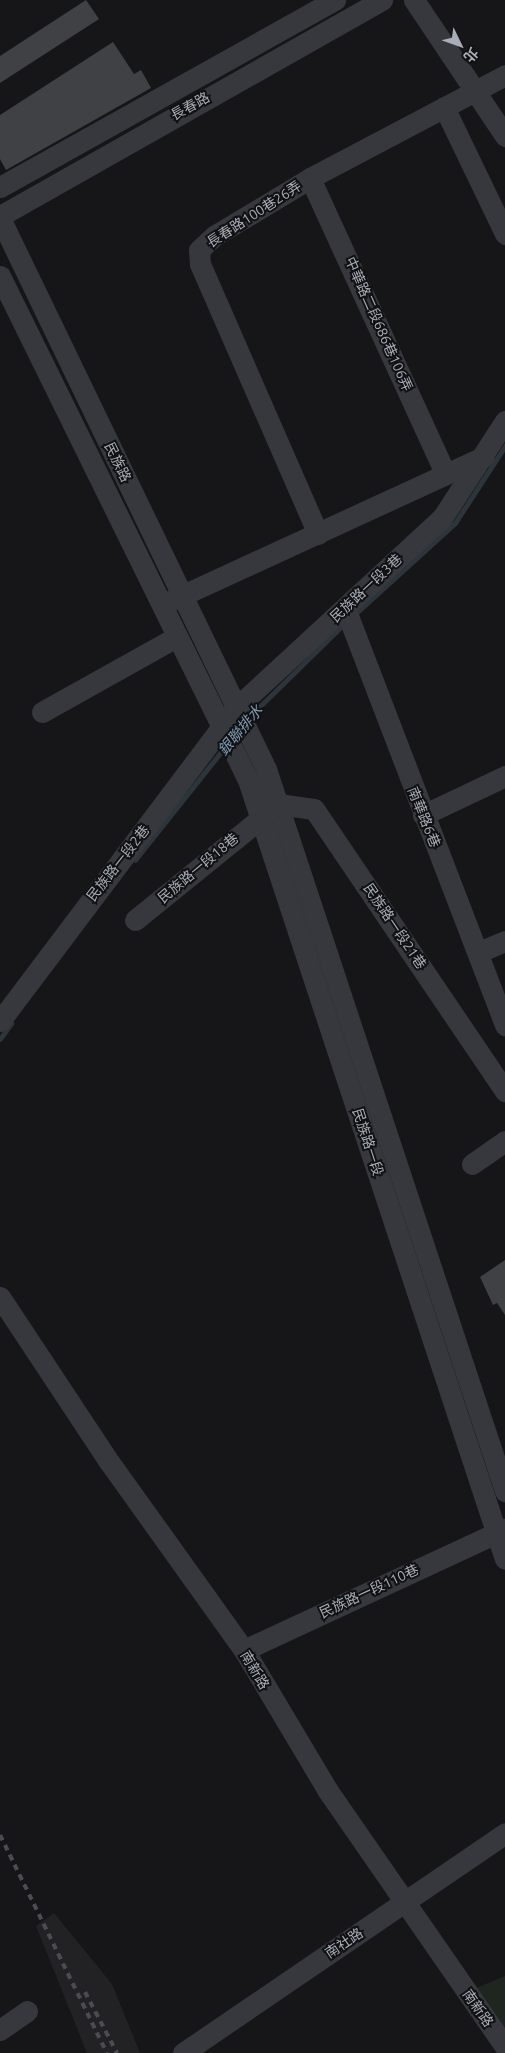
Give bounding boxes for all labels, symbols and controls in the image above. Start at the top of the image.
north arrow [435,20,485,70]
text: 北 [461,44,482,66]
street label: 長春路 [168,88,212,124]
street label: 長春路100巷26弄 [204,177,304,251]
street label: 中華路二段686巷106弄 [342,254,416,394]
street label: 民族路 [101,439,135,485]
street label: 民族路一段3巷 [327,551,405,625]
water label: 銀聯排水 [214,701,266,759]
street label: 南華路6巷 [404,784,444,850]
street label: 民族路一段2巷 [83,822,153,904]
street label: 民族路一段18巷 [154,829,242,907]
street label: 民族路一段21巷 [360,880,430,972]
street label: 民族路一段 [349,1106,387,1178]
street label: 民族路一段110巷 [317,1561,421,1621]
street label: 南新路 [237,1648,273,1692]
street label: 南社路 [322,1924,366,1962]
street label: 南新路 [459,1986,497,2030]

